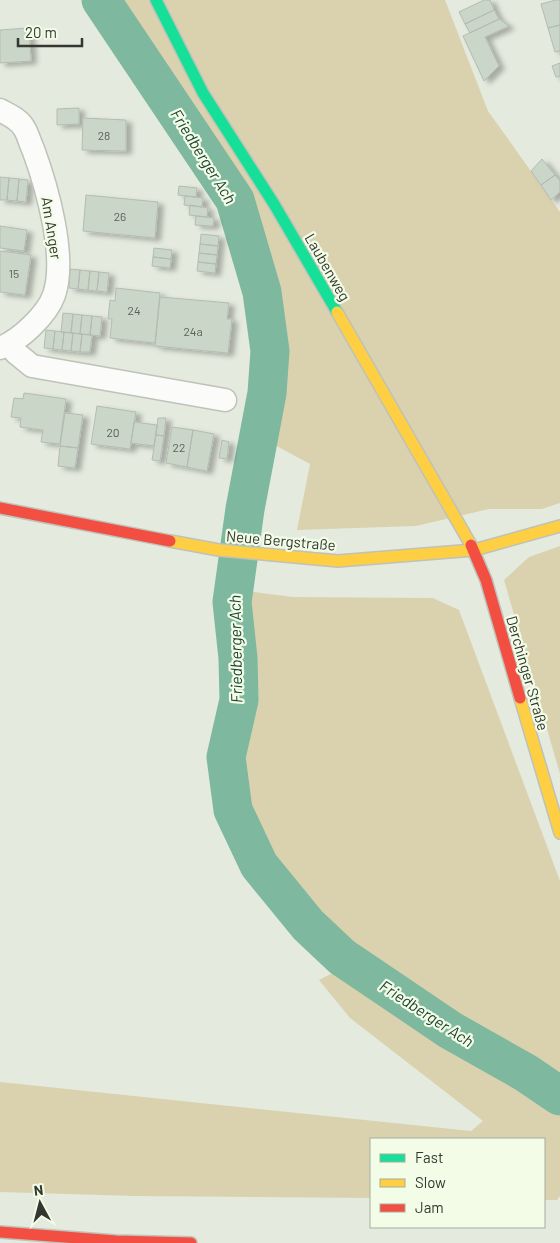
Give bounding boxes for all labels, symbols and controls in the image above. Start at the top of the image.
scale bar [18,15,81,47]
text: 20 m [25,23,57,41]
water label: Friedberger Ach [167,105,241,207]
house number: 28 [98,128,110,142]
street label: Am Anger [38,195,66,261]
house number: 26 [114,209,126,223]
street label: Laubenweg [301,230,355,304]
house number: 15 [9,266,19,280]
house number: 24 [127,303,141,317]
house number: 24a [183,324,203,338]
house number: 20 [106,425,120,439]
house number: 22 [173,440,185,454]
street label: Neue Bergstraße [225,526,337,554]
water label: Friedberger Ach [225,595,245,703]
street label: Derchinger Straße [503,614,553,732]
water label: Friedberger Ach [377,976,477,1050]
legend [370,1138,545,1228]
text: Fast [415,1148,443,1166]
text: Slow [415,1173,446,1191]
north arrow [15,1178,65,1228]
text: N [33,1181,44,1199]
text: Jam [415,1198,444,1216]

